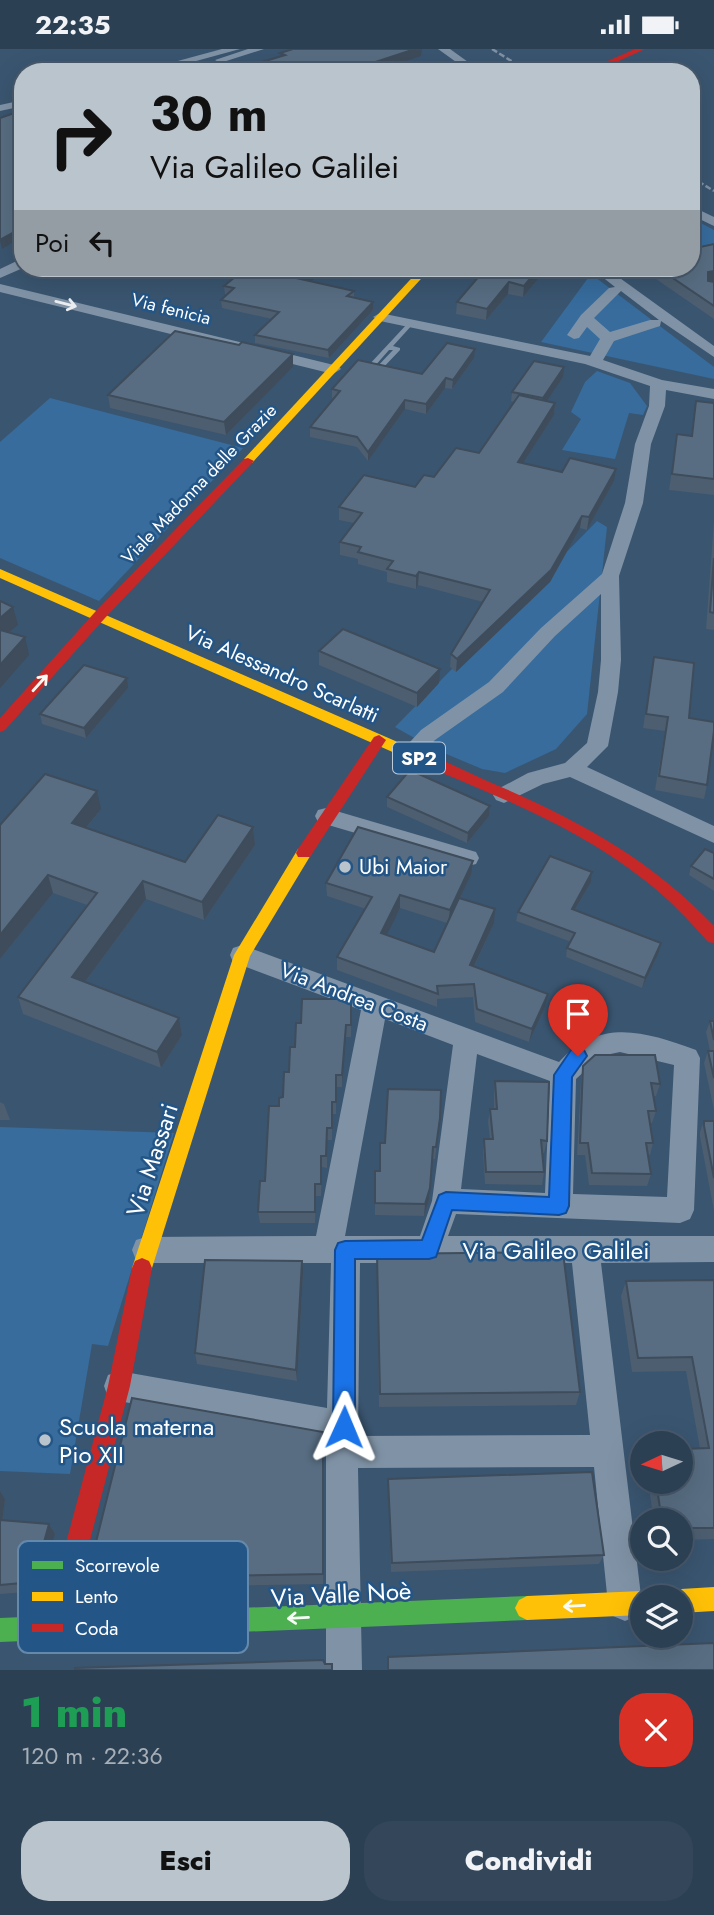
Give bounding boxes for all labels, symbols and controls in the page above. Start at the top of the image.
text: 22:35 [35,6,110,44]
text: 30 m [150,79,268,149]
icon: right [35,91,126,182]
text: Via Galileo Galilei [150,144,399,190]
text: Poi [35,224,69,262]
icon: left [83,224,121,262]
street label: Via fenicia [129,287,213,331]
one-way arrow [54,298,77,311]
street label: Viale Madonna delle Grazie [115,398,283,570]
street label: Via Alessandro Scarlatti [180,618,384,730]
one-way arrow [32,674,48,692]
road number: SP2 [393,743,445,773]
place label: Ubi Maior [359,852,448,882]
marker: Ubi Maior [337,859,353,875]
street label: Via Andrea Costa [276,955,432,1039]
pin [548,984,608,1056]
icon: arrive [559,995,597,1033]
street label: Via Massari [117,1099,187,1221]
street label: Via Galileo Galilei [463,1233,649,1268]
position arrow [307,1390,381,1464]
place label: Scuola materna Pio XII [59,1409,214,1472]
north arrow [630,1431,693,1495]
map controls [630,1431,693,1648]
marker: Scuola materna Pio XII [37,1432,53,1448]
button: search [630,1508,693,1571]
legend [18,1541,248,1653]
text: Scorrevole [75,1552,160,1579]
street label: Via Valle Noè [270,1573,412,1615]
text: Lento [75,1583,118,1610]
button: layers [630,1585,693,1648]
one-way arrow [563,1600,586,1613]
one-way arrow [287,1612,310,1625]
text: Coda [75,1615,118,1642]
text: 1 min [21,1682,127,1743]
button: close [619,1693,693,1767]
text: 120 m · 22:36 [21,1739,163,1773]
button: Esci [21,1821,350,1901]
button: Condividi [364,1821,693,1901]

